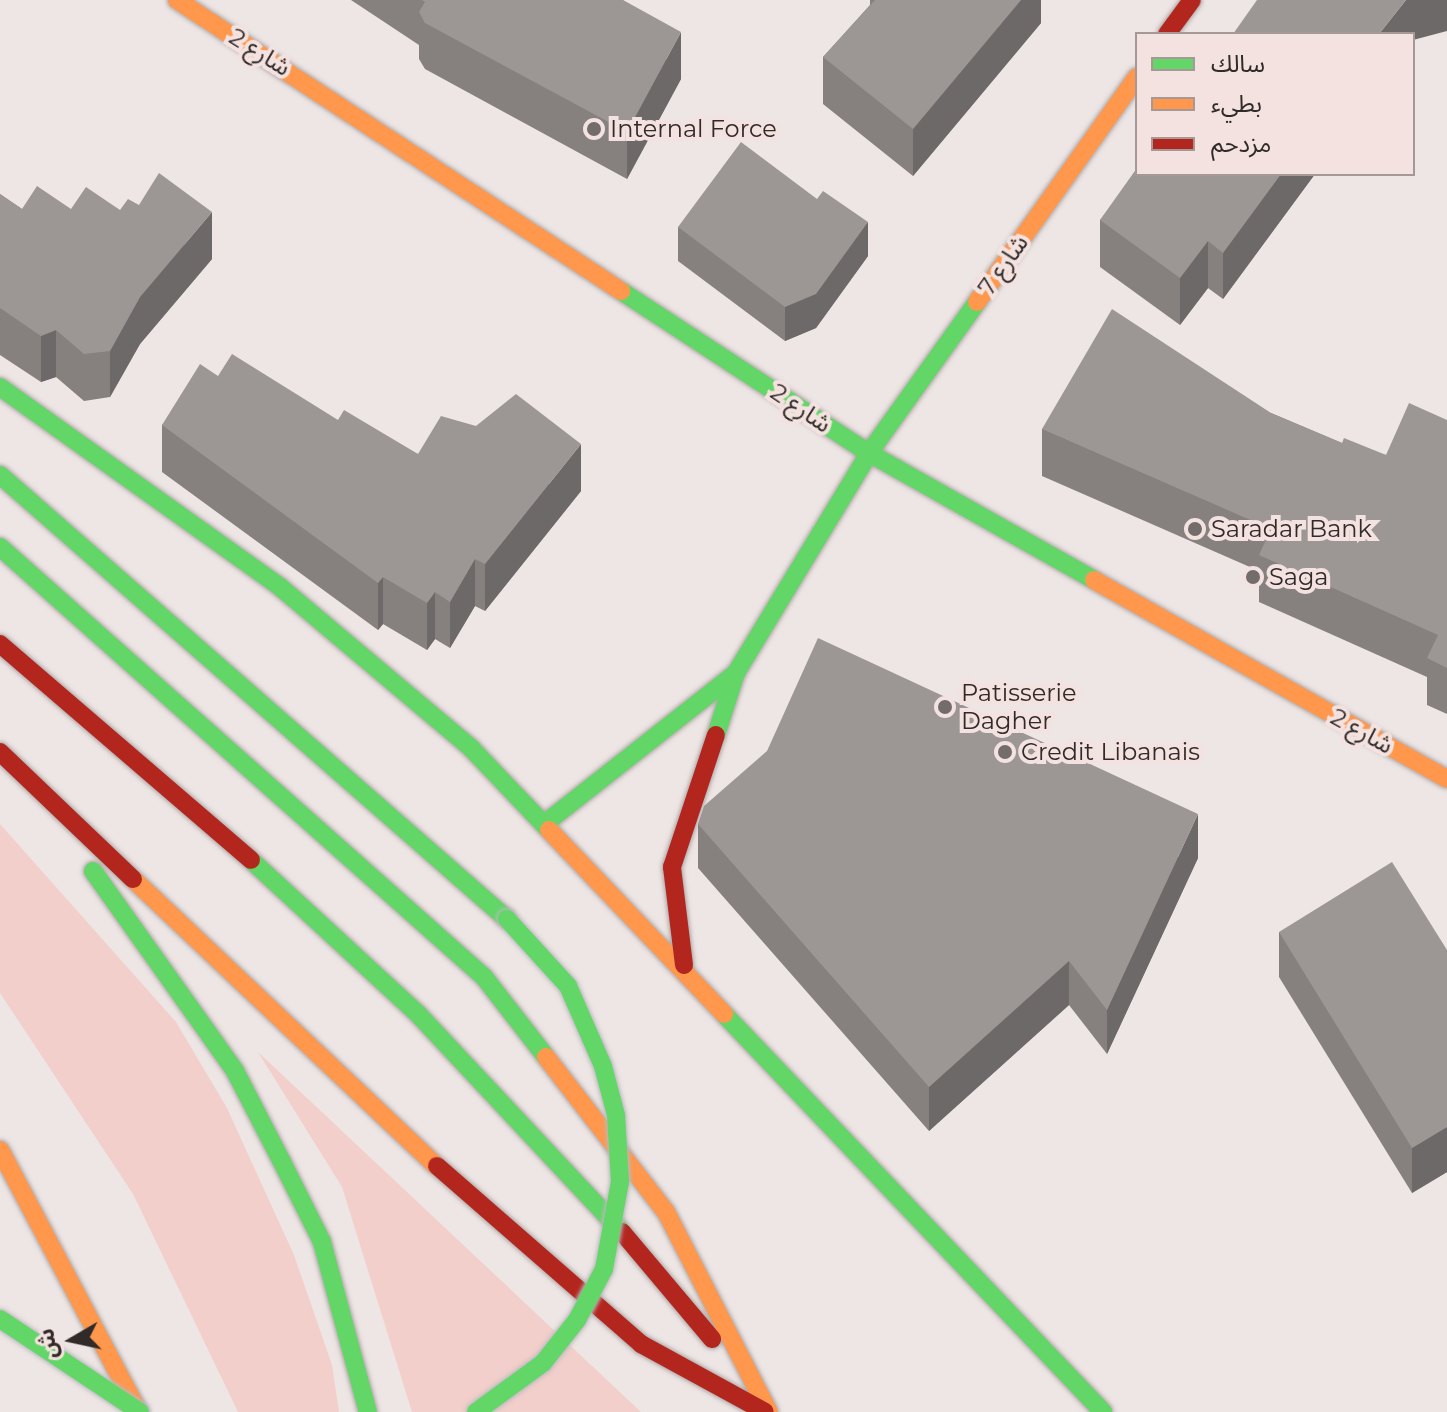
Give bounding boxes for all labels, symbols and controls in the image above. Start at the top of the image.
street label: شارع 2 [224,22,296,82]
legend [1135,32,1415,176]
text: سالك [1211,49,1265,78]
text: بطيء [1211,89,1262,118]
place label: Internal Force [610,115,777,143]
marker: Internal Force [585,120,603,138]
text: مزدحم [1211,129,1271,158]
street label: شارع 7 [972,229,1034,301]
street label: شارع 2 [765,377,837,439]
place label: Saradar Bank [1211,515,1372,543]
marker: Saradar Bank [1186,520,1204,538]
place label: Saga [1269,563,1329,591]
marker: Saga [1244,568,1262,586]
place label: Patisserie Dagher [961,679,1077,735]
marker: Patisserie Dagher [936,698,954,716]
street label: شارع 2 [1326,702,1398,760]
place label: Credit Libanais [1021,738,1200,766]
marker: Credit Libanais [996,743,1014,761]
north arrow [32,1300,112,1380]
text: ش [32,1327,63,1361]

